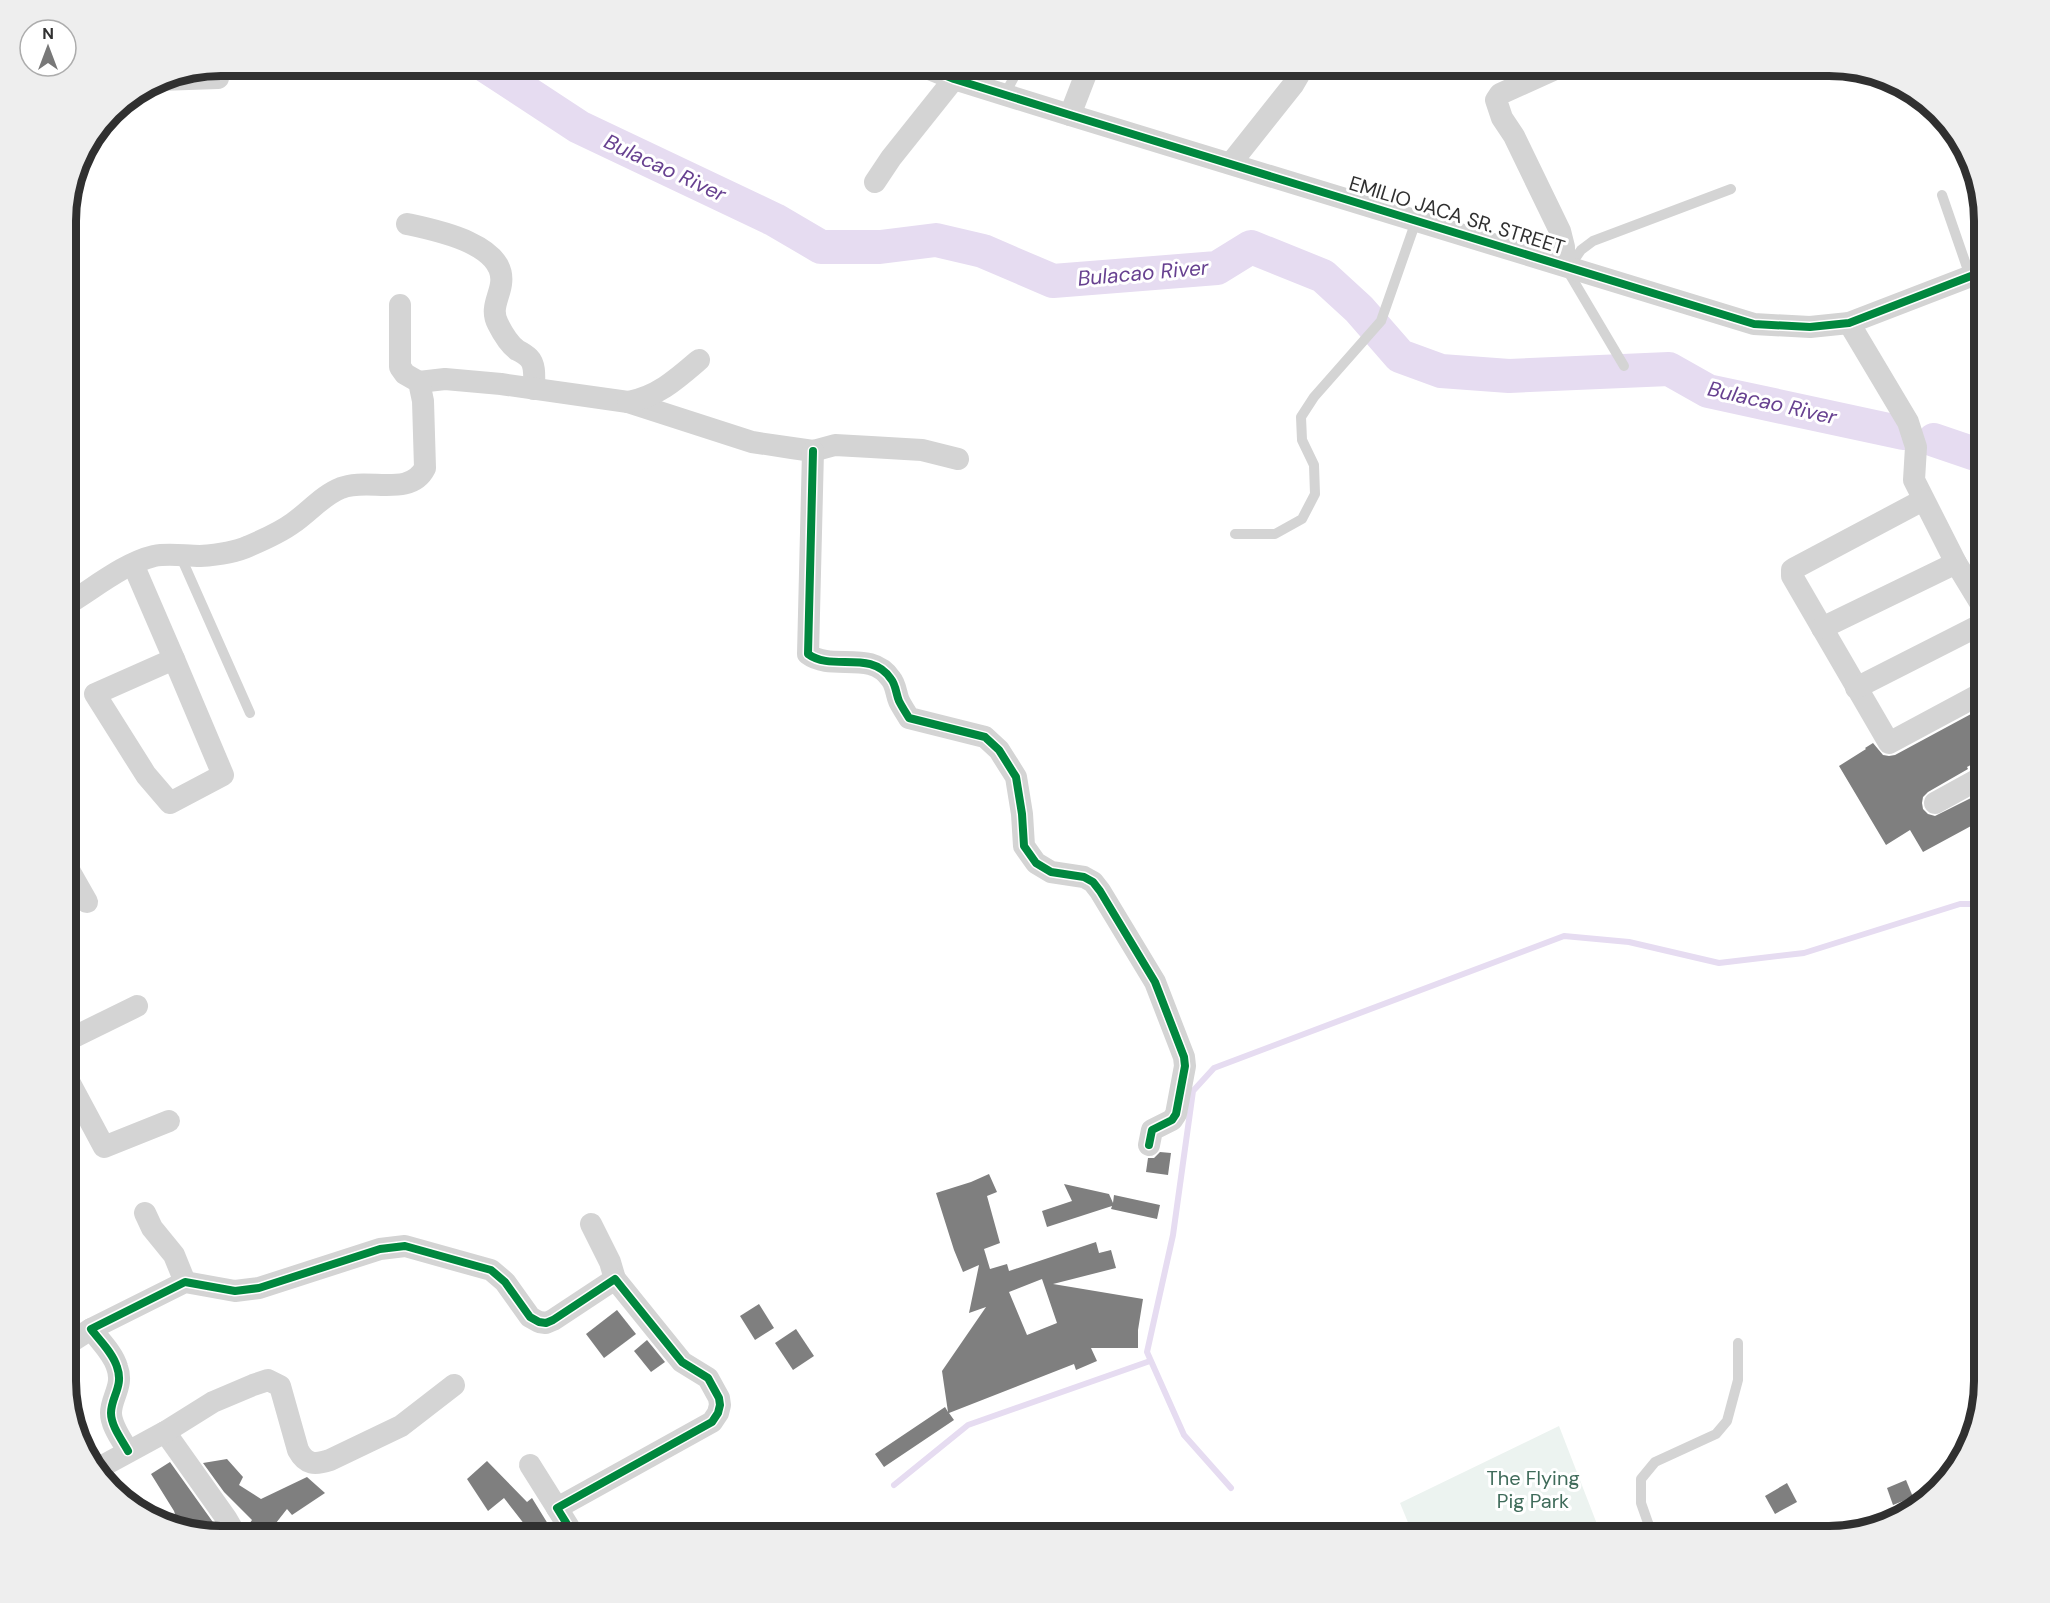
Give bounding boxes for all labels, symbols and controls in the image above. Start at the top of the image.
north arrow [18,18,78,78]
text: N [42,23,54,44]
water label: Bulacao River [600,128,732,209]
street label: EMILIO JACA SR. STREET [1346,170,1568,260]
water label: Bulacao River [1076,253,1211,293]
water label: Bulacao River [1705,375,1840,432]
park label: The Flying Pig Park [1486,1465,1580,1514]

